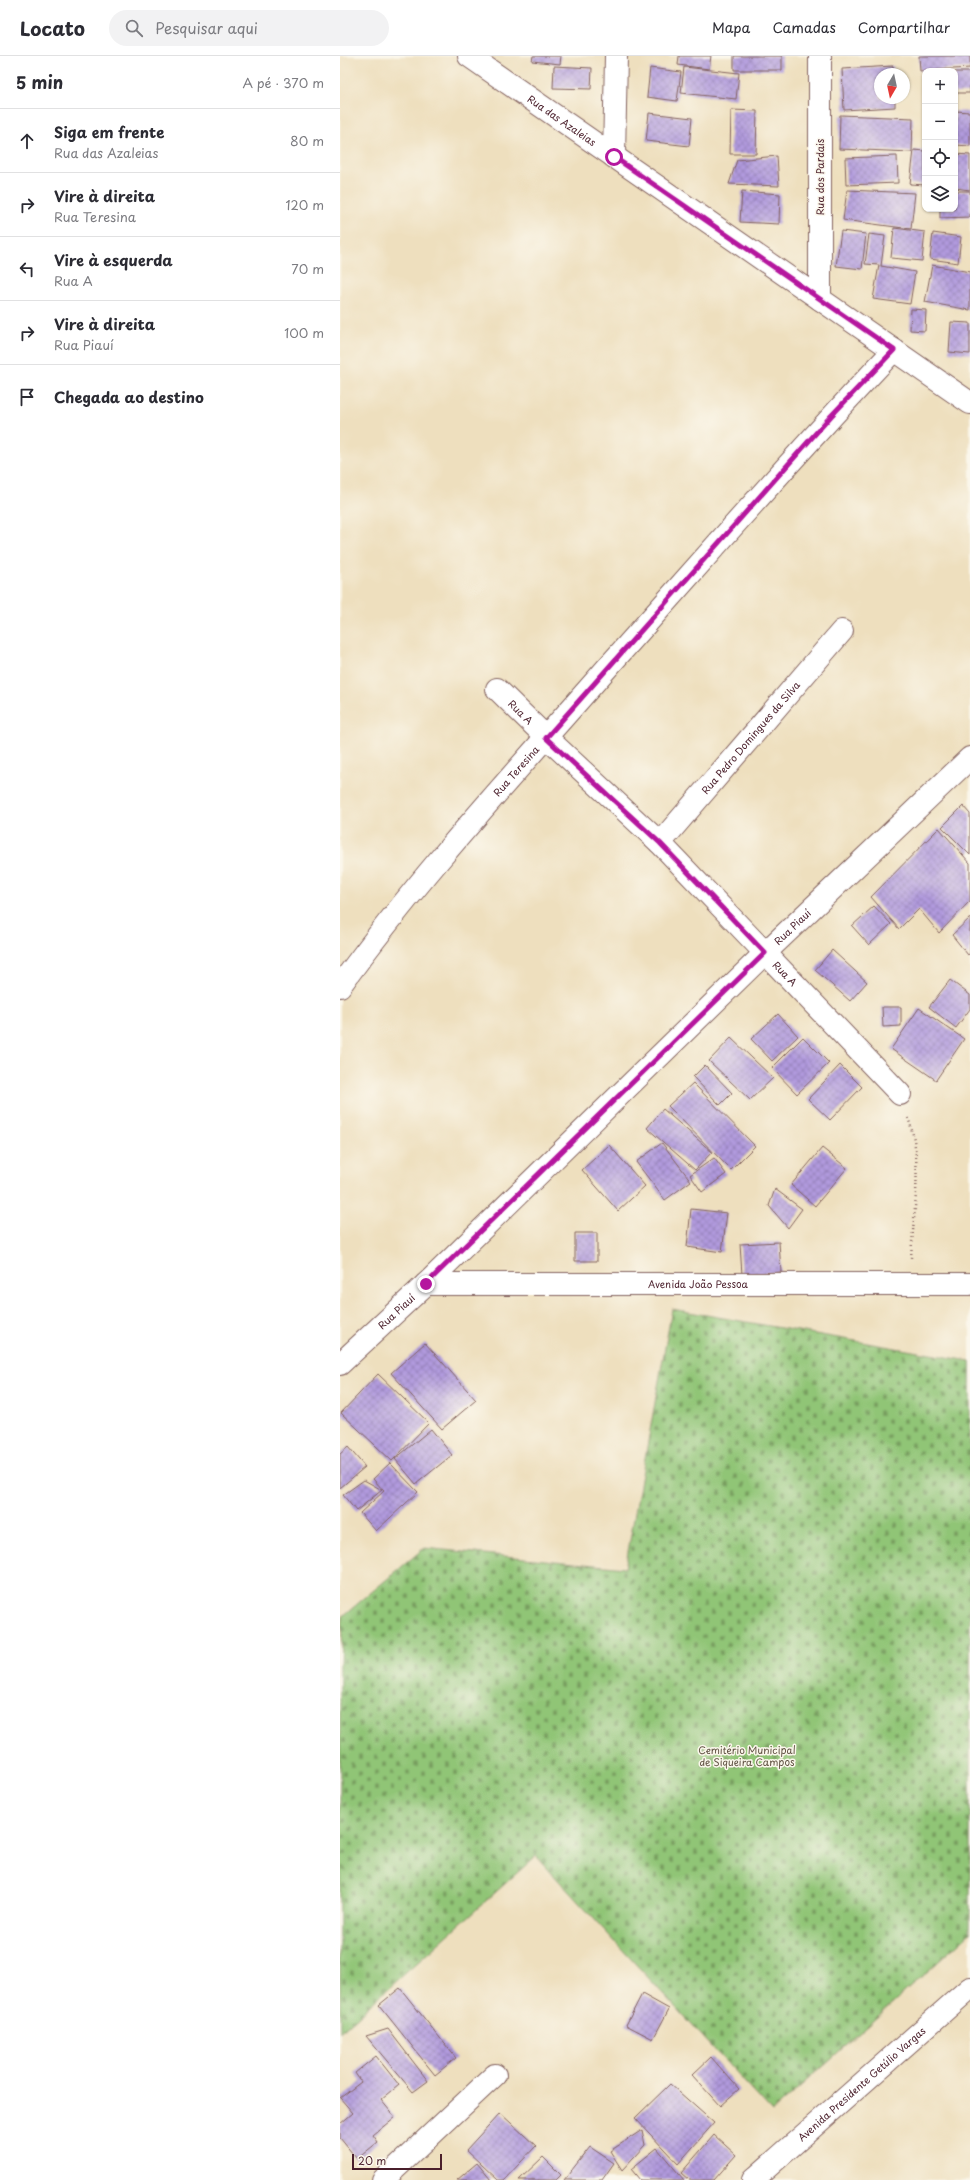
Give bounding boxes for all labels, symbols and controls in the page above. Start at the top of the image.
search box [109,10,389,46]
text: Locato [20,14,85,42]
text: Pesquisar aqui [155,16,258,39]
icon: search [123,17,145,39]
text: Mapa [712,17,750,38]
text: Camadas [772,17,836,38]
text: Compartilhar [858,17,950,38]
north arrow [874,68,910,104]
map controls [922,68,958,212]
button: + [922,68,958,104]
text: 5 min [16,69,63,95]
text: A pé · 370 m [242,73,324,92]
street label: Rua das Azaleias [525,91,600,149]
button: − [922,104,958,140]
text: Siga em frente [54,120,164,143]
icon: ahead [16,130,38,152]
text: 80 m [290,131,324,150]
street label: Rua dos Pardais [812,138,827,215]
button: locate [922,140,958,176]
text: Rua das Azaleias [54,143,159,162]
route start [605,148,623,166]
button: layers [922,176,958,212]
text: Vire à direita [54,184,155,207]
icon: right [16,194,38,216]
text: 120 m [285,195,324,214]
text: Rua Teresina [54,207,136,226]
text: Vire à esquerda [54,248,173,271]
icon: left [16,258,38,280]
text: 70 m [291,259,324,278]
text: Rua A [54,271,93,290]
text: Vire à direita [54,312,155,335]
icon: right [16,322,38,344]
text: 100 m [284,323,324,342]
text: Rua Piauí [54,335,114,354]
text: Chegada ao destino [54,385,204,408]
icon: arrive [16,386,38,408]
street label: Rua Pedro Domingues da Silva [697,677,804,797]
street label: Rua A [505,696,537,728]
street label: Rua Teresina [489,741,543,799]
street label: Rua Piauí [770,905,814,948]
street label: Rua A [770,957,801,989]
route end [417,1275,435,1293]
street label: Avenida João Pessoa [648,1276,749,1291]
street label: Rua Piauí [374,1290,418,1332]
park label: Cemitério Municipal de Siqueira Campos [698,1742,796,1769]
street label: Avenida Presidente Getúlio Vargas [794,2023,929,2144]
scale bar [352,2152,442,2171]
text: 20 m [358,2152,386,2169]

